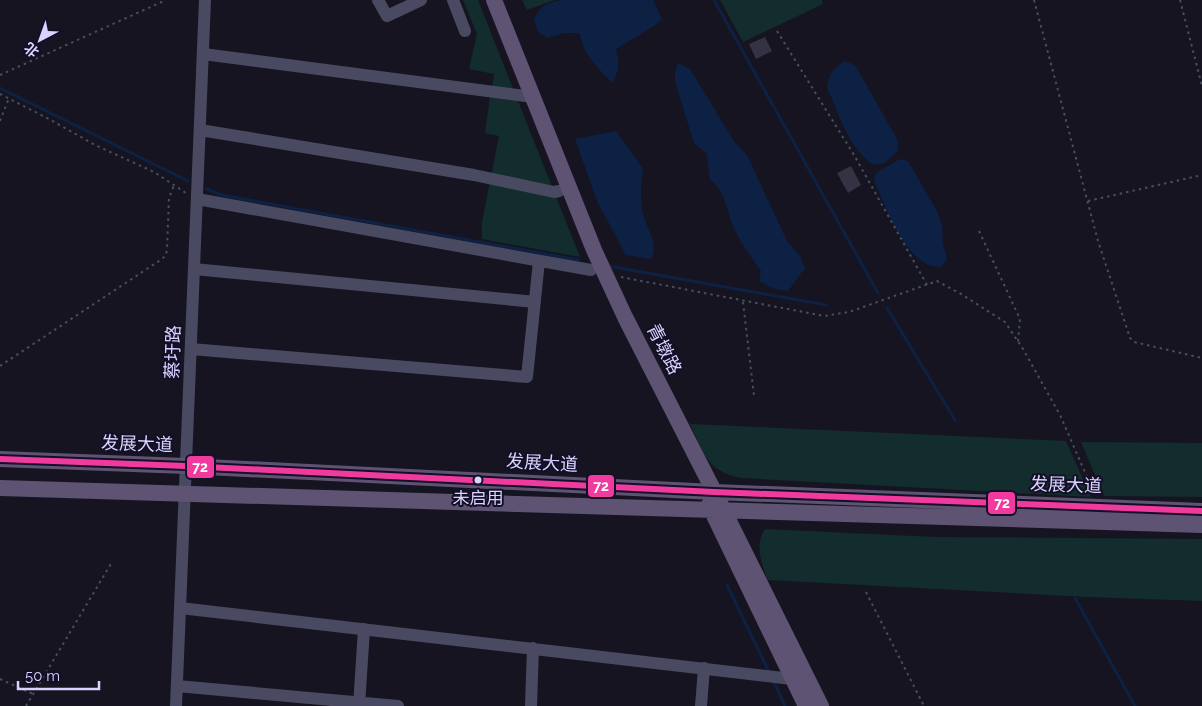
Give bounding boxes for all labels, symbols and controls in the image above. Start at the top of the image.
north arrow [15,15,65,65]
text: 北 [21,39,42,60]
street label: 青墩路 [643,320,686,378]
street label: 蔡圩路 [161,325,184,379]
street label: 发展大道 [101,432,173,455]
street label: 发展大道 [506,450,579,475]
line badge: 72 [186,455,215,479]
text: 72 [192,459,208,475]
street label: 发展大道 [1030,473,1102,496]
line badge: 72 [587,474,615,498]
marker: 未启用 [473,475,483,485]
text: 72 [593,478,609,494]
place label: 未启用 [453,488,504,508]
line badge: 72 [987,491,1016,515]
text: 72 [994,495,1010,511]
scale bar [18,658,99,690]
text: 50 m [25,667,60,685]

